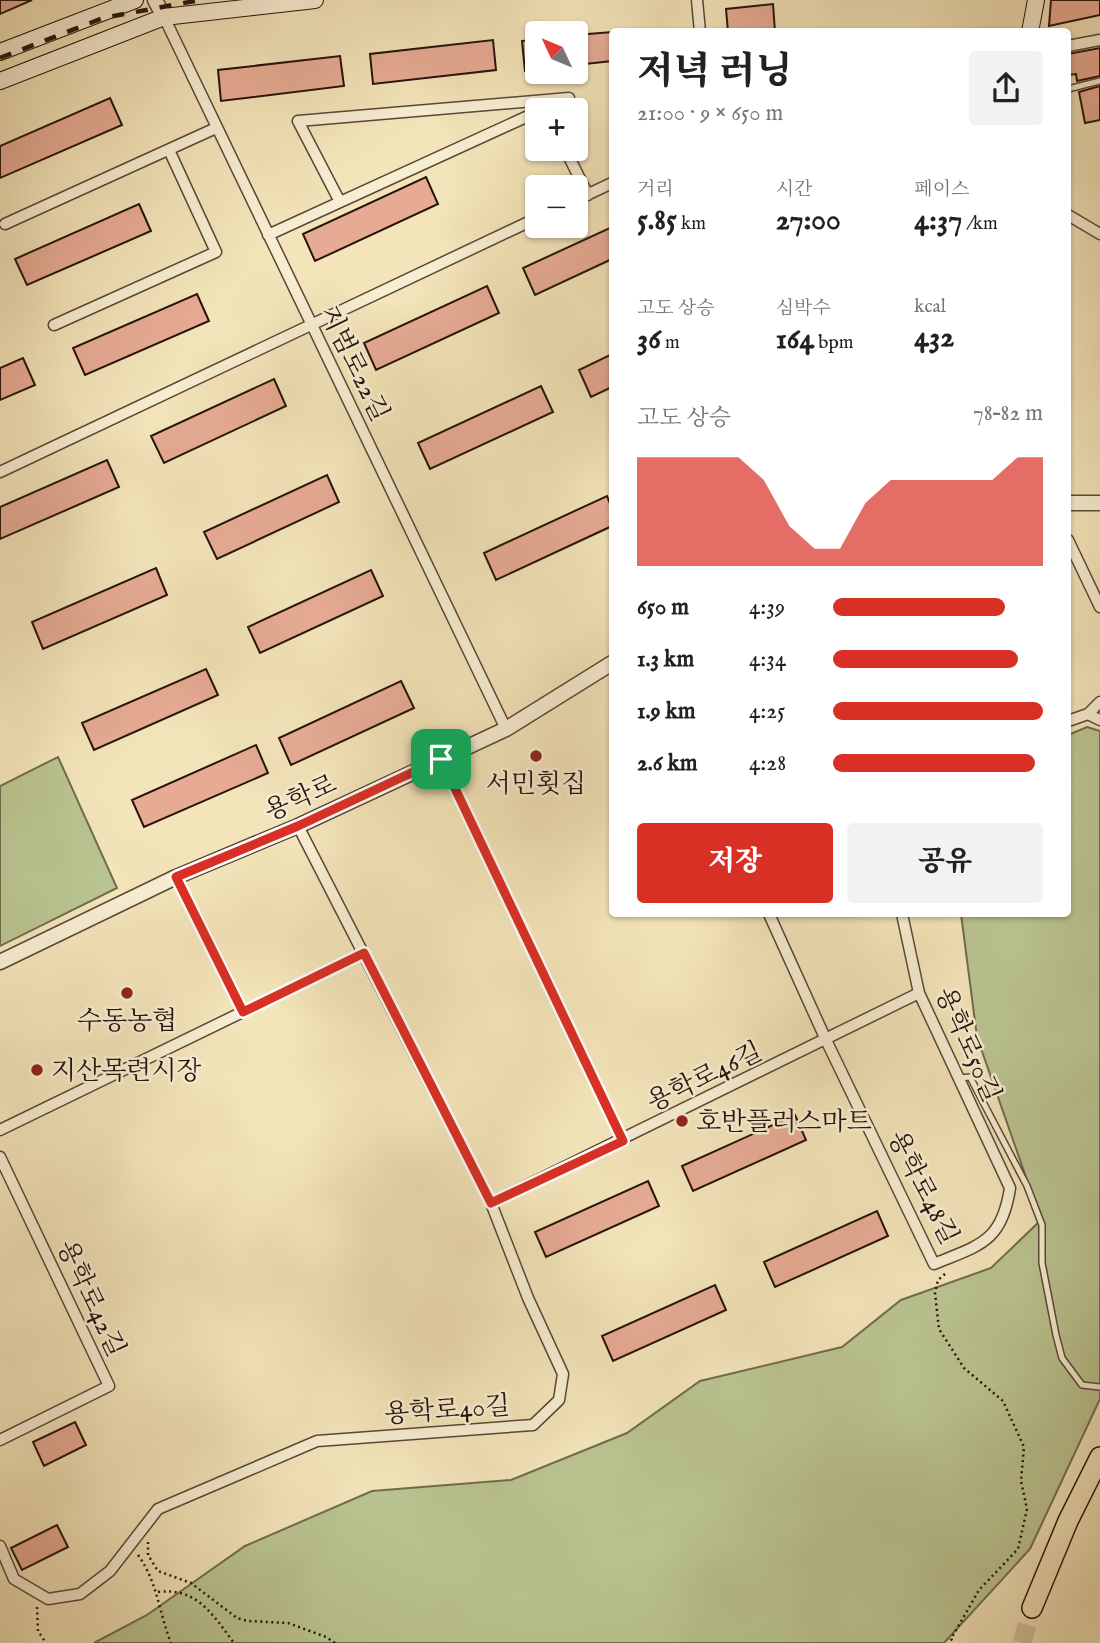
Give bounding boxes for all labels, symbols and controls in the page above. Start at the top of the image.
north arrow [525,21,588,84]
map controls [525,21,588,238]
text: 저녁 러닝 [637,49,792,97]
button: share [969,51,1043,125]
button: + [525,98,588,161]
text: 21:00 · 9 × 650 m [637,99,783,128]
button: − [525,175,588,238]
text: 거리 [637,178,674,202]
text: 시간 [776,178,812,202]
text: 페이스 [914,178,969,202]
text: 5.85 [637,202,677,240]
text: 27:00 [776,202,841,240]
text: 4:37 [914,202,962,240]
text: km [677,212,706,236]
text: /km [962,212,998,236]
text: kcal [914,295,946,319]
text: 고도 상승 [637,297,715,321]
text: 심박수 [776,297,831,321]
street label: 지범로22길 [311,300,396,427]
text: 432 [914,319,954,357]
text: 36 [637,321,661,359]
text: 164 [776,321,814,359]
text: m [661,331,680,355]
text: bpm [814,331,853,355]
text: 78–82 m [973,399,1043,428]
text: 고도 상승 [637,404,731,433]
text: 650 m [637,593,689,622]
text: 4:39 [749,593,785,622]
text: 1.3 km [637,645,694,674]
text: 4:34 [749,645,786,674]
text: 1.9 km [637,697,696,726]
text: 4:25 [749,697,785,726]
pin [411,729,471,789]
icon: arrive [422,740,460,778]
marker: 서민횟집 [528,748,544,764]
text: 2.6 km [637,749,698,778]
text: 4:28 [749,749,786,778]
street label: 용학로 [259,768,342,829]
place label: 서민횟집 [486,768,586,801]
button: 저장 [637,823,833,903]
button: 공유 [847,823,1043,903]
street label: 용학로50길 [928,982,1008,1107]
marker: 수동농협 [119,985,135,1001]
place label: 수동농협 [77,1005,177,1038]
street label: 용학로46길 [642,1035,768,1119]
place label: 지산목련시장 [51,1055,202,1088]
marker: 지산목련시장 [29,1062,45,1078]
place label: 호반플러스마트 [696,1106,872,1139]
marker: 호반플러스마트 [674,1113,690,1129]
street label: 용학로48길 [880,1125,965,1250]
street label: 용학로42길 [49,1235,132,1362]
street label: 용학로40길 [383,1390,511,1431]

